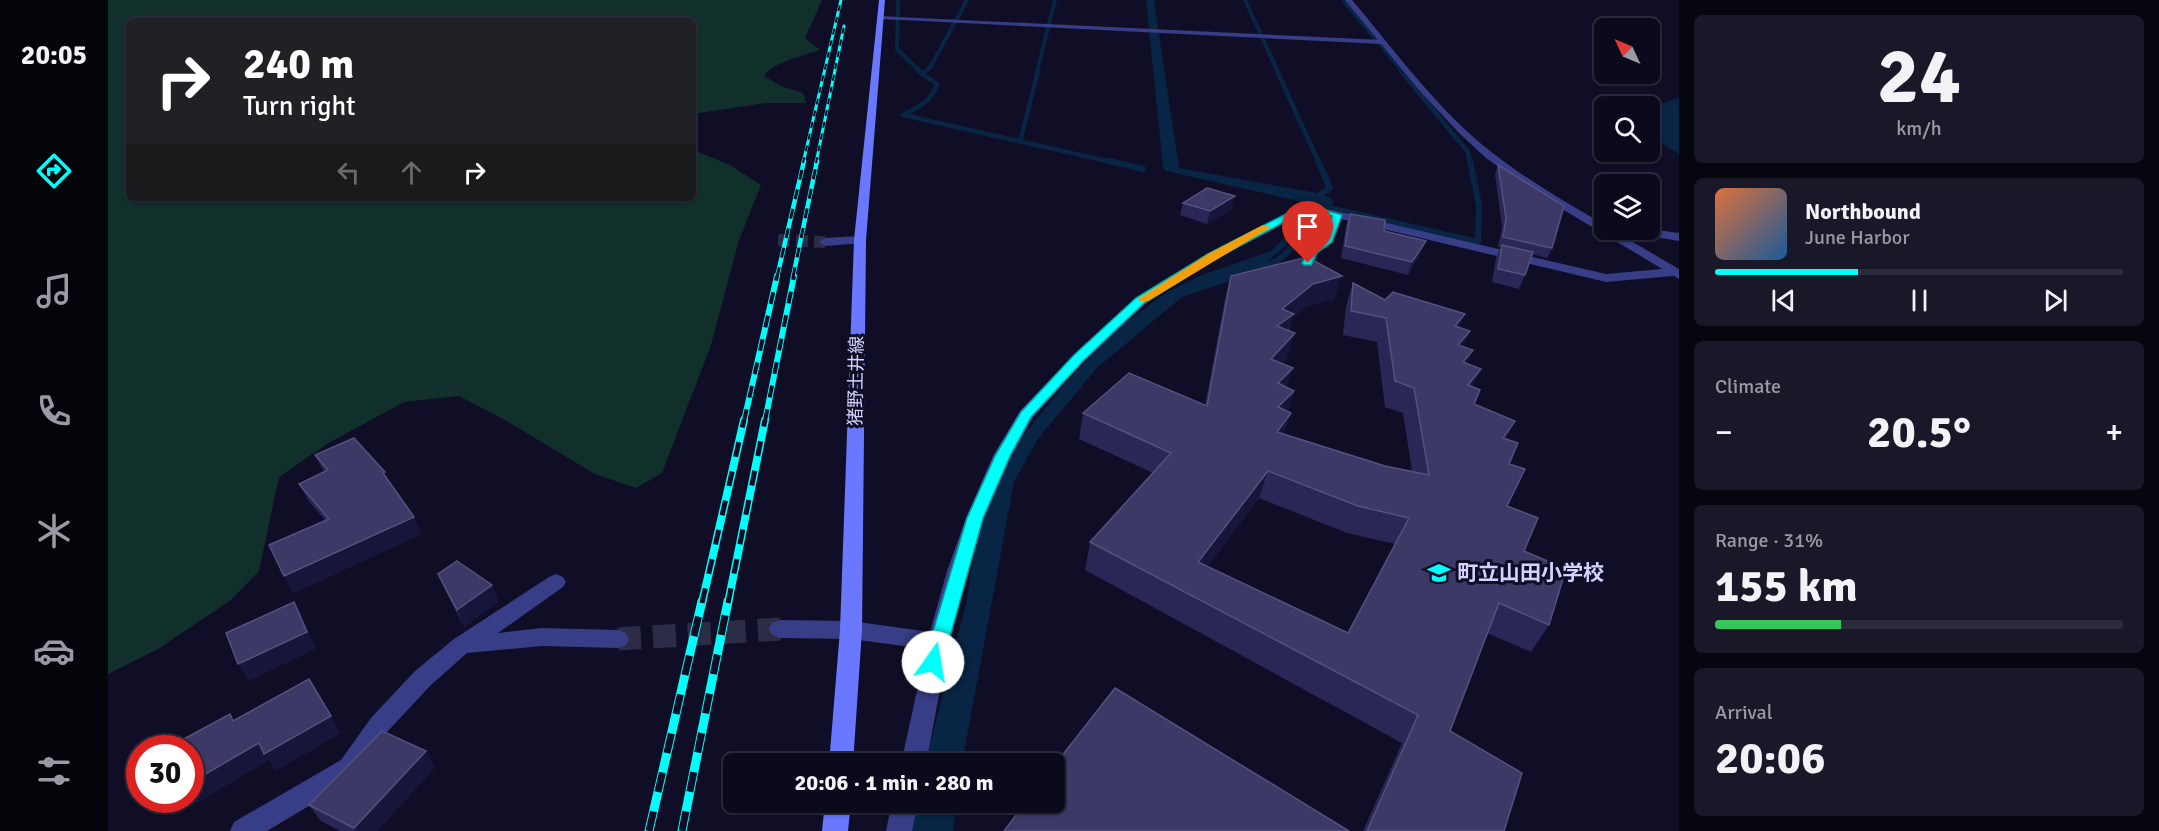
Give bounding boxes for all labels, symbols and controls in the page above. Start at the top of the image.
north arrow [1594,18,1660,84]
map controls [1594,18,1660,240]
text: 24 [1877,29,1961,125]
text: 20:05 [21,39,87,72]
text: 240 m [243,39,354,90]
icon: right [144,42,222,120]
text: Turn right [243,90,356,123]
button: search [1594,96,1660,162]
text: km/h [1896,116,1942,141]
icon: directions [33,150,75,192]
icon: left [332,156,365,189]
icon: ahead [395,156,428,189]
icon: right [458,156,491,189]
button: layers [1594,174,1660,240]
text: Northbound [1805,198,1921,225]
pin [1282,201,1333,263]
icon: arrive [1291,210,1324,243]
text: June Harbor [1805,225,1910,250]
icon: music [33,270,75,312]
icon: previous [1767,284,1800,317]
icon: pause [1903,284,1936,317]
icon: next [2039,284,2072,317]
street label: 猪野土井線 [844,336,868,426]
text: Climate [1715,374,1781,399]
icon: phone [33,390,75,432]
text: 20.5° [1867,405,1971,460]
text: − [1715,412,1733,453]
text: + [2105,412,2123,453]
icon: climate [33,510,75,552]
text: Range · 31% [1715,528,1823,553]
text: 155 km [1715,559,1858,614]
school or university icon: 町立山田小学校 [1426,560,1452,586]
place label: 町立山田小学校 [1457,560,1604,586]
icon: car [33,630,75,672]
position arrow [901,630,965,694]
text: Arrival [1715,700,1773,725]
text: 20:06 [1715,731,1825,786]
speed limit sign: 30 [126,735,204,813]
icon: filters [33,750,75,792]
text: 20:06 · 1 min · 280 m [794,769,994,796]

